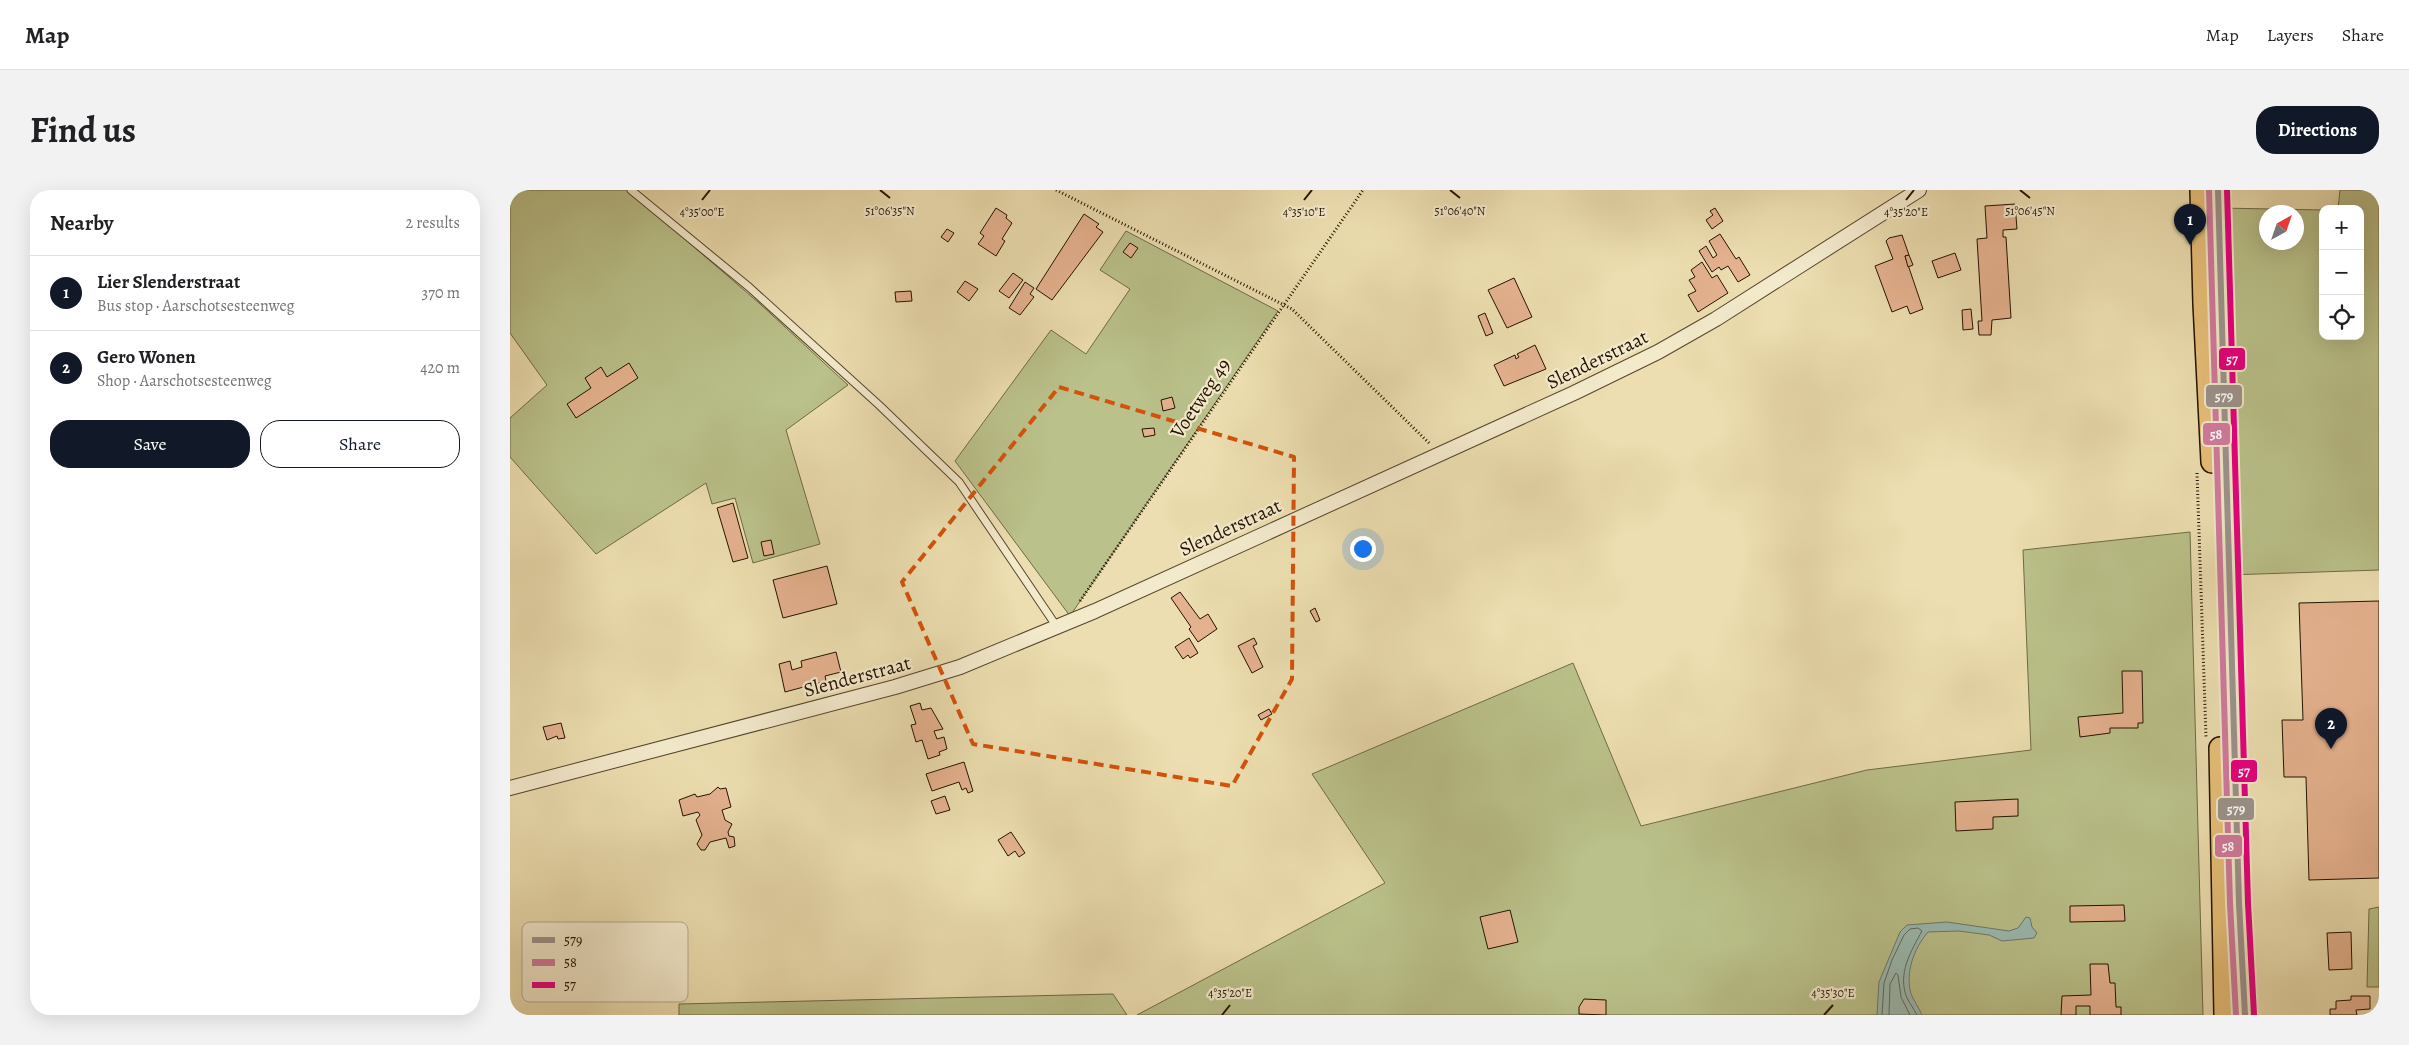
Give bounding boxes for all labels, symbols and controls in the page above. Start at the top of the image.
text: Map [25,19,69,51]
text: Map [2206,23,2239,47]
text: Layers [2267,23,2314,47]
text: Share [2342,23,2384,47]
text: Find us [30,106,136,154]
button: Directions [2256,106,2379,154]
text: 51°06'35"N [865,203,915,219]
text: 51°06'40"N [1435,203,1486,219]
text: 51°06'45"N [2005,203,2055,219]
text: 4°35'00"E [680,204,724,220]
text: 4°35'10"E [1283,204,1325,220]
text: 4°35'20"E [1884,204,1928,220]
pin: 1 [2174,204,2206,245]
north arrow [2259,205,2304,250]
map controls [2319,205,2364,340]
button: + [2319,205,2364,250]
text: Nearby [50,209,113,237]
text: 2 results [405,212,460,234]
button: − [2319,250,2364,295]
text: Lier Slenderstraat [97,269,240,295]
text: 1 [63,282,69,304]
text: 370 m [422,282,460,304]
text: Bus stop · Aarschotsesteenweg [97,295,295,317]
button: locate [2319,295,2364,340]
street label: Slenderstraat [1542,323,1653,396]
text: Gero Wonen [97,344,196,370]
line badge: 57 [2218,347,2246,371]
text: 57 [2226,350,2238,369]
street label: Voetweg 49 [1163,353,1237,444]
text: 2 [62,357,70,379]
text: 420 m [420,357,460,379]
text: Shop · Aarschotsesteenweg [97,370,272,392]
line badge: 579 [2205,384,2243,408]
text: 579 [2215,387,2234,406]
button: Save [50,420,250,468]
button: Share [260,420,460,468]
line badge: 58 [2202,422,2231,446]
text: 58 [2210,425,2223,444]
street label: Slenderstraat [1175,492,1286,563]
your location [1350,536,1376,562]
street label: Slenderstraat [801,649,914,704]
pin: 2 [2315,708,2347,749]
line badge: 57 [2230,759,2258,783]
text: 57 [2238,762,2250,781]
line badge: 579 [2217,797,2255,821]
text: 579 [2227,800,2246,819]
line badge: 58 [2214,834,2243,858]
text: 58 [2222,837,2235,856]
legend [522,922,688,1002]
text: 579 [564,931,582,950]
text: 58 [564,953,577,972]
text: 57 [564,976,576,995]
text: 4°35'20"E [1208,985,1252,1001]
text: 4°35'30"E [1811,985,1855,1001]

